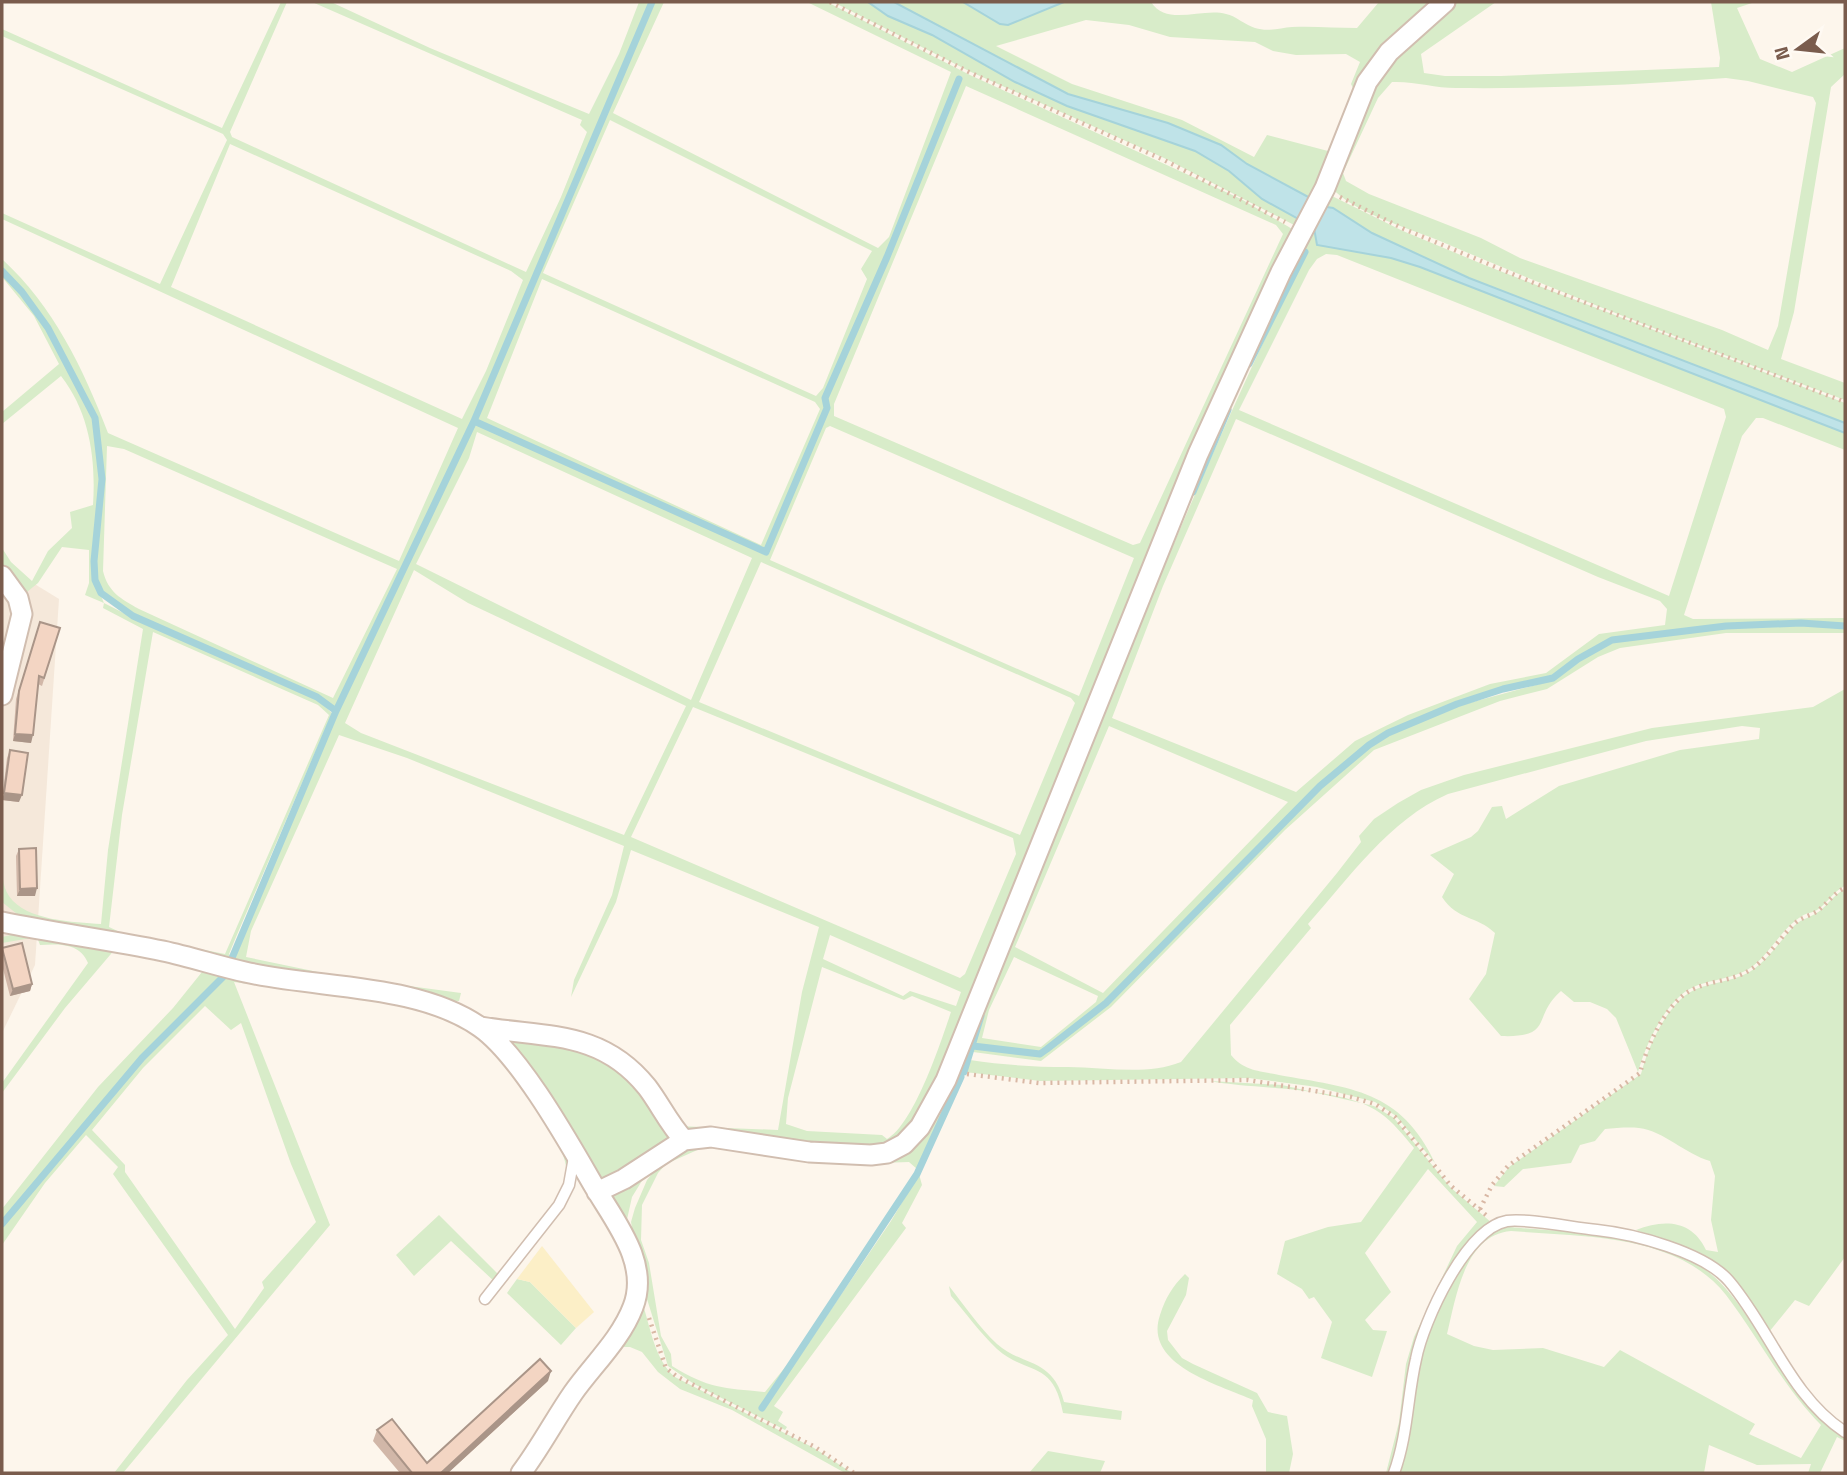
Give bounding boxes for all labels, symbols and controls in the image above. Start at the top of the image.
north arrow [1763,14,1833,84]
text: N [1765,43,1797,64]

